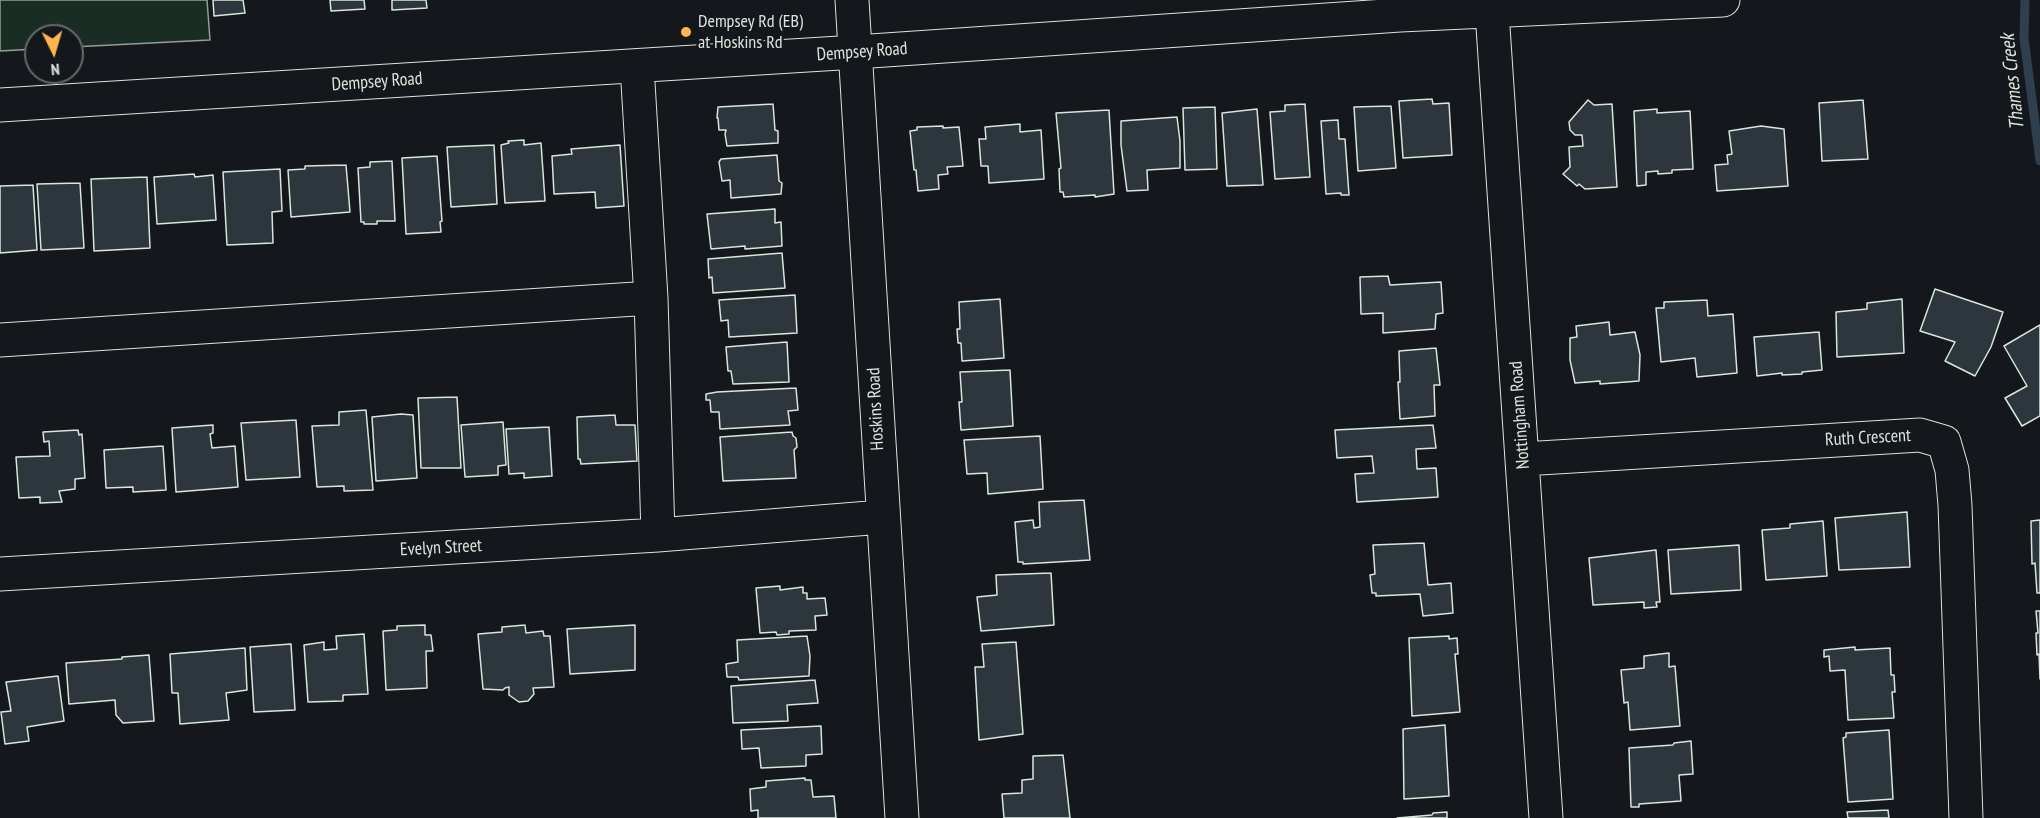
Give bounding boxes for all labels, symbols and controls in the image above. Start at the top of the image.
place label: Dempsey Rd (EB) at Hoskins Rd [698,11,803,54]
north arrow [24,24,84,84]
marker: Dempsey Rd (EB) at Hoskins Rd [679,25,693,39]
water label: Thames Creek [1996,33,2030,131]
street label: Dempsey Road [816,38,908,66]
text: N [50,60,61,80]
street label: Dempsey Road [331,68,423,96]
street label: Nottingham Road [1505,360,1535,470]
street label: Hoskins Road [863,367,889,451]
street label: Ruth Crescent [1825,425,1911,451]
street label: Evelyn Street [399,535,483,561]

